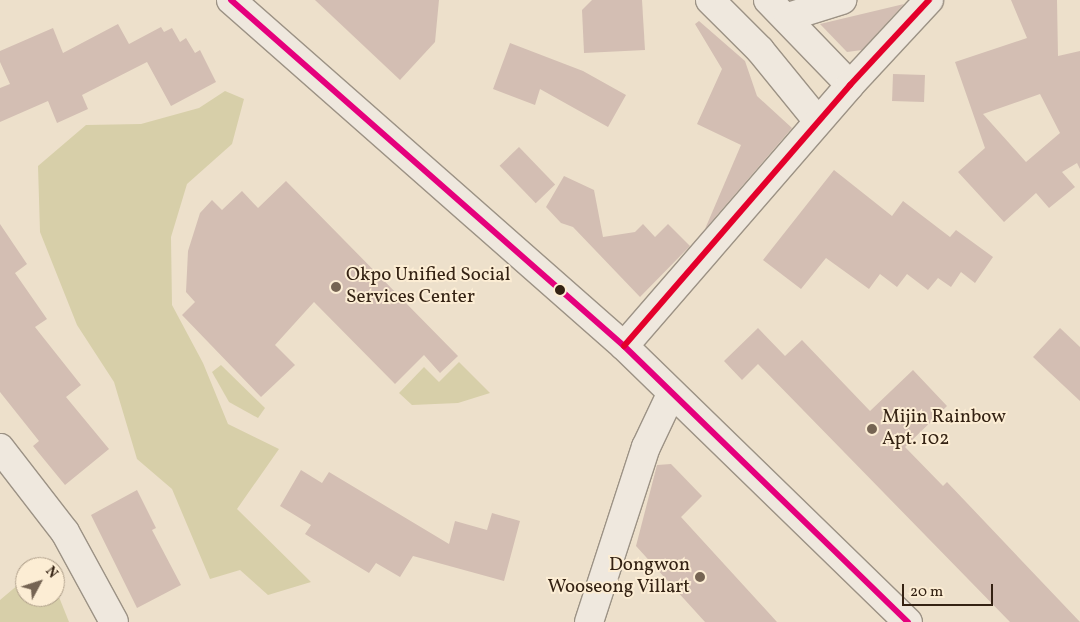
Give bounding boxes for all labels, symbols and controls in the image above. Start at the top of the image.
place label: Okpo Unified Social Services Center [346,265,510,309]
marker: Okpo Unified Social Services Center [330,281,342,293]
unlabelled marker [555,285,565,295]
place label: Mijin Rainbow Apt. 102 [882,407,1006,451]
marker: Mijin Rainbow Apt. 102 [866,423,878,435]
place label: Dongwon Wooseong Villart [547,555,690,599]
north arrow [15,557,65,607]
text: N [41,563,62,583]
marker: Dongwon Wooseong Villart [694,571,706,583]
scale bar [905,574,996,606]
text: 20 m [910,582,943,603]

